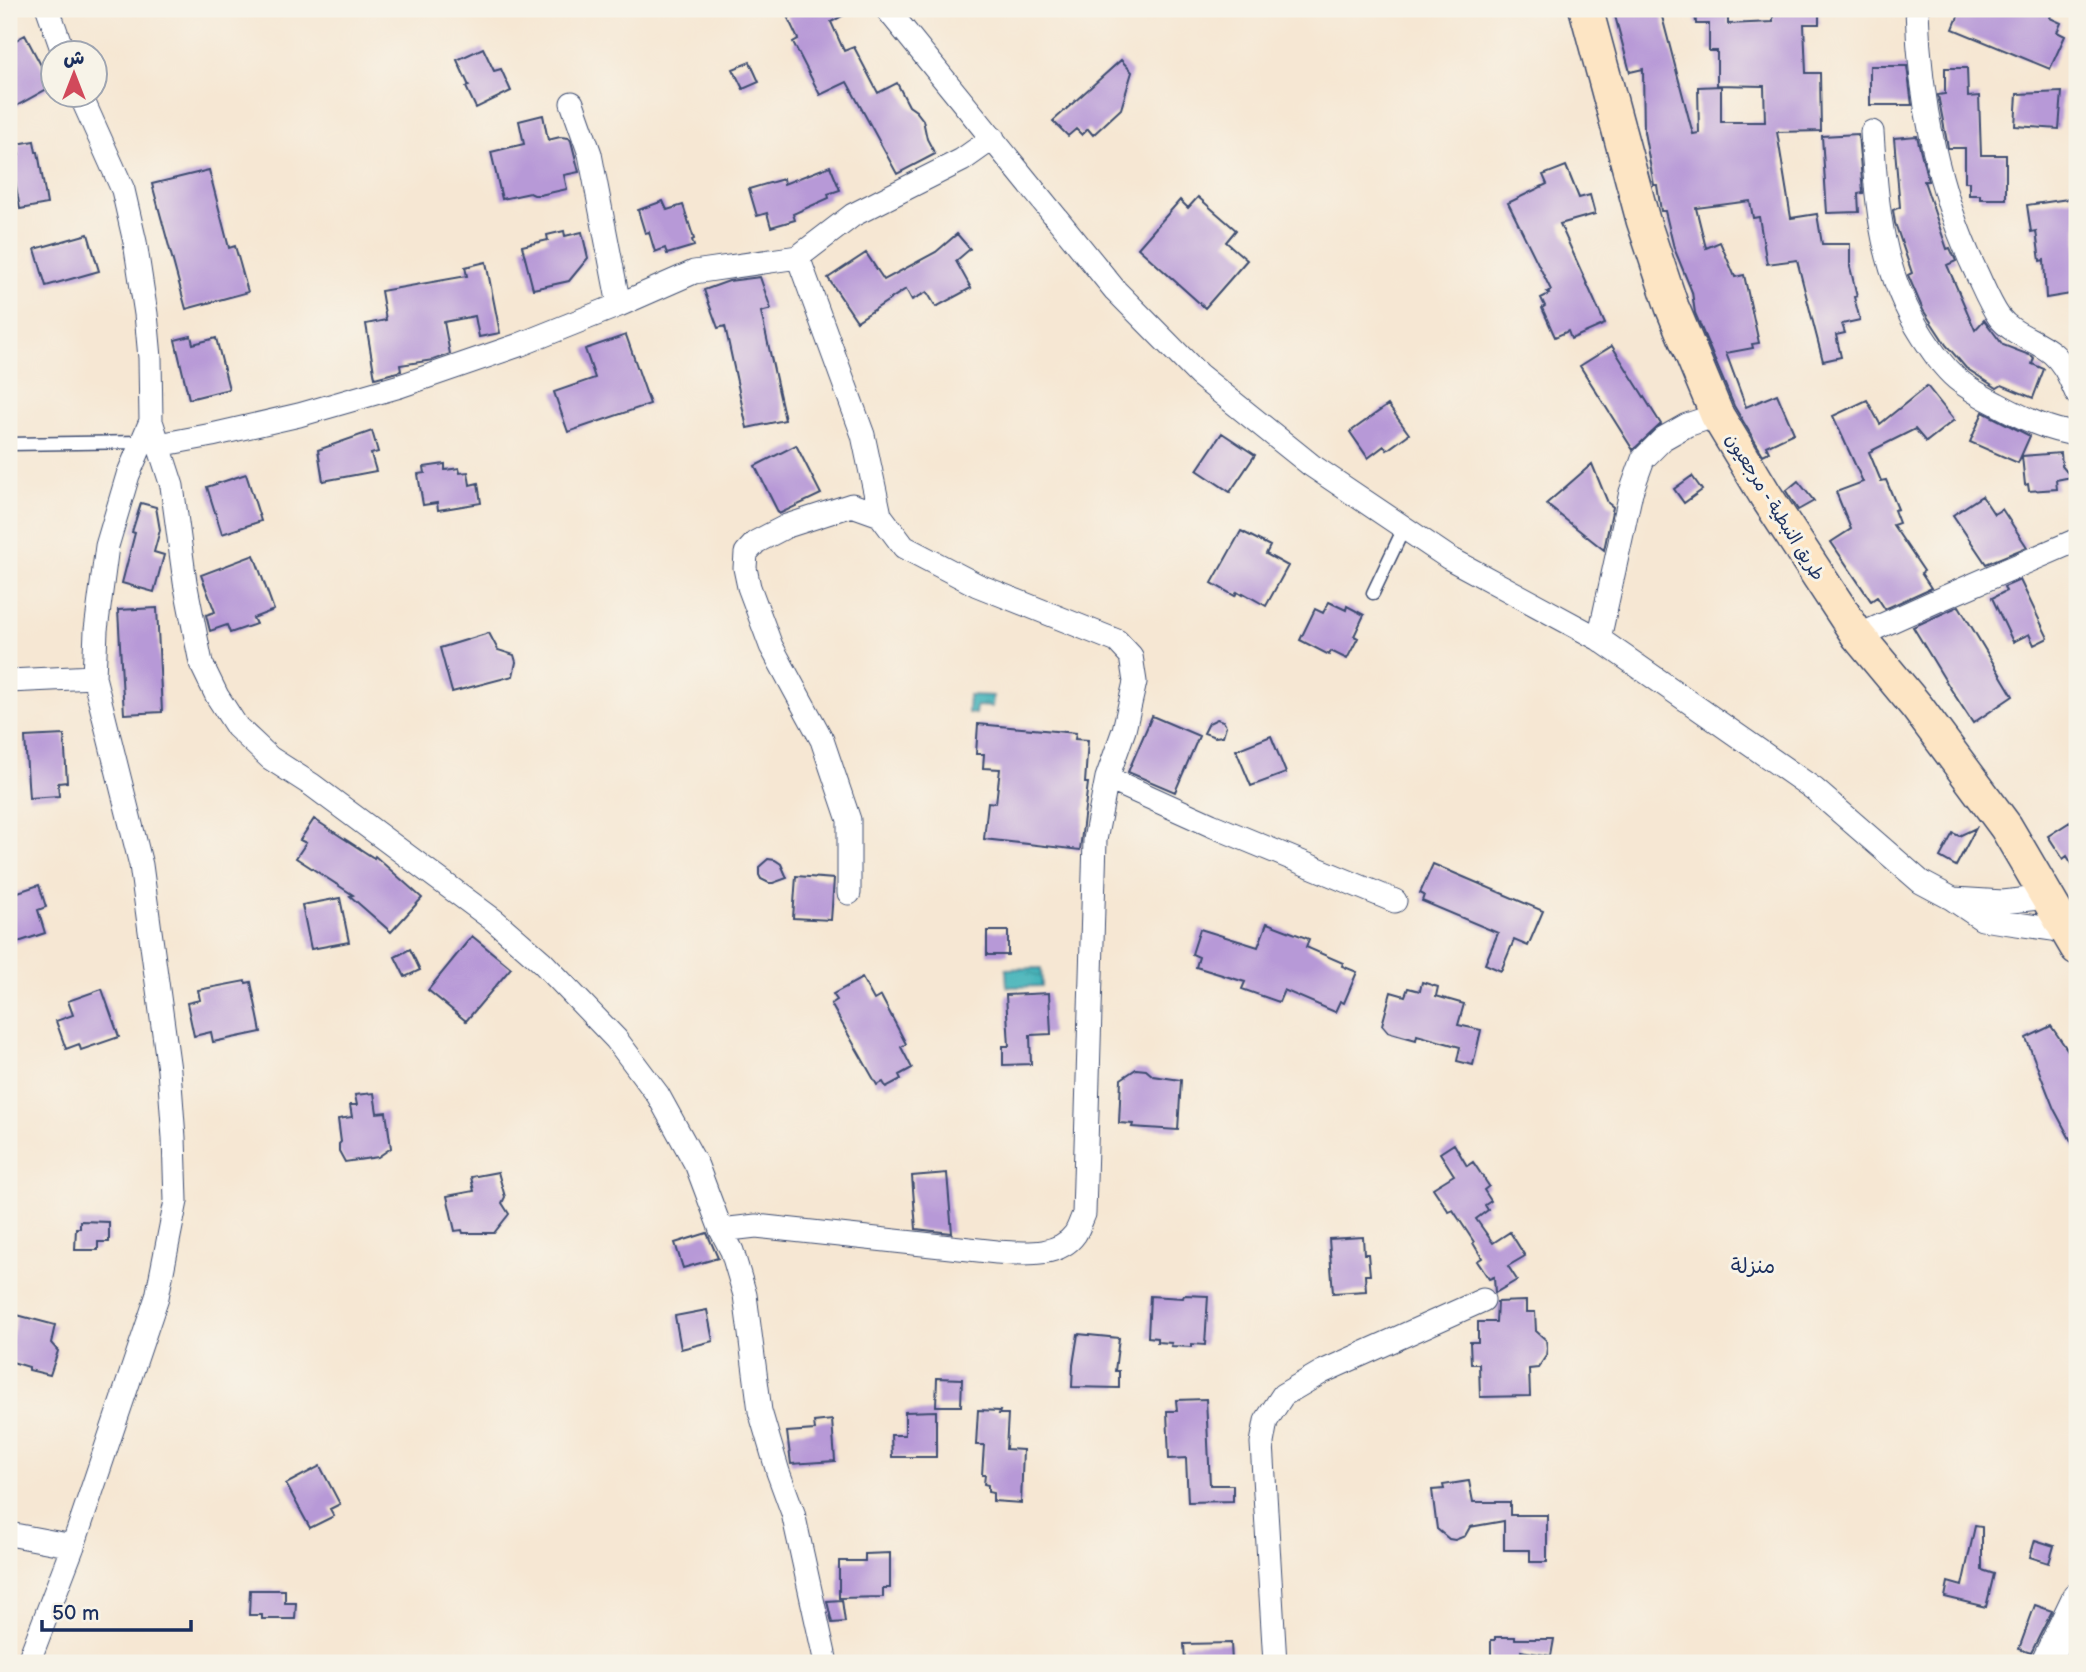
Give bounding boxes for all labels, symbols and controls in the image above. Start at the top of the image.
north arrow [38,38,108,108]
text: ش [64,47,85,70]
street label: طريق النبطية - مرجعيون [1720,430,1828,585]
district label: منزلة [1731,1254,1775,1279]
scale bar [42,1588,191,1632]
text: 50 m [52,1601,99,1626]

